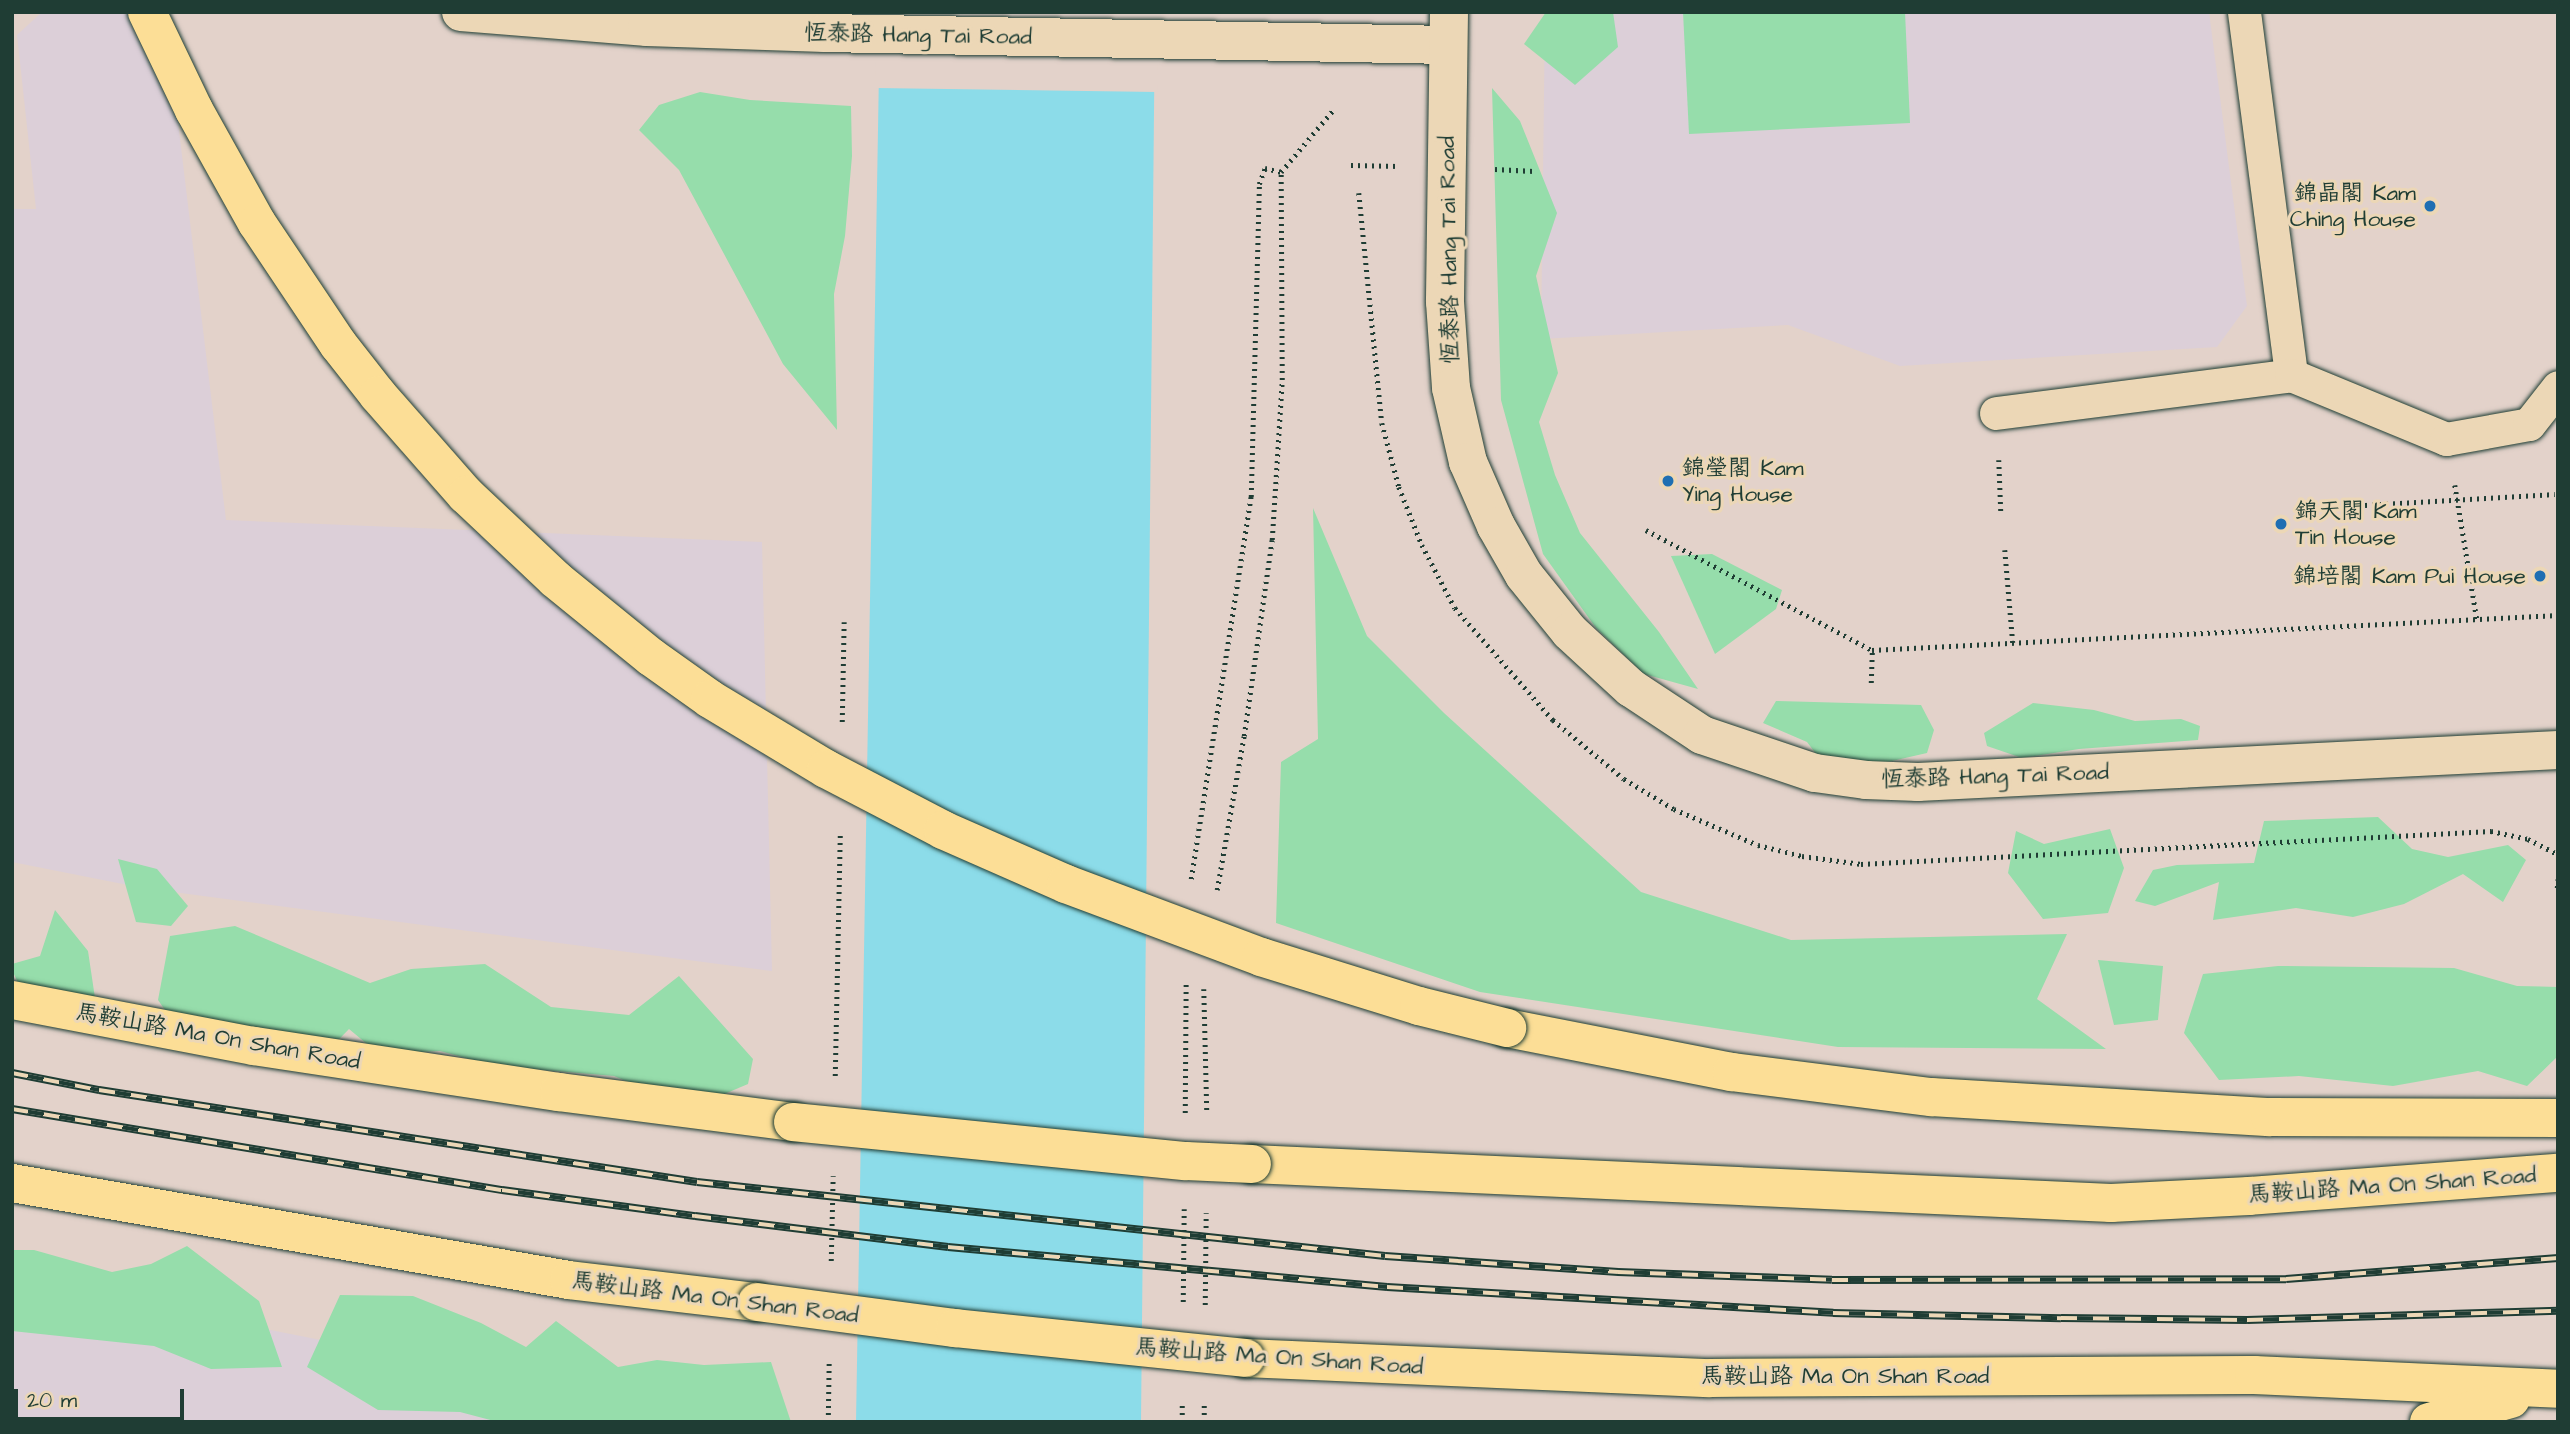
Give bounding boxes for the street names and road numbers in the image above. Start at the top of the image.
street label: 恆泰路 Hang Tai Road [804,19,1032,51]
street label: 恆泰路 Hang Tai Road [1433,136,1465,364]
street label: 恆泰路 Hang Tai Road [1881,758,2109,794]
street label: 馬鞍山路 Ma On Shan Road [73,998,363,1076]
street label: 馬鞍山路 Ma On Shan Road [2247,1161,2537,1209]
street label: 馬鞍山路 Ma On Shan Road [570,1267,860,1329]
street label: 馬鞍山路 Ma On Shan Road [1134,1333,1424,1381]
street label: 馬鞍山路 Ma On Shan Road [1701,1362,1989,1390]

